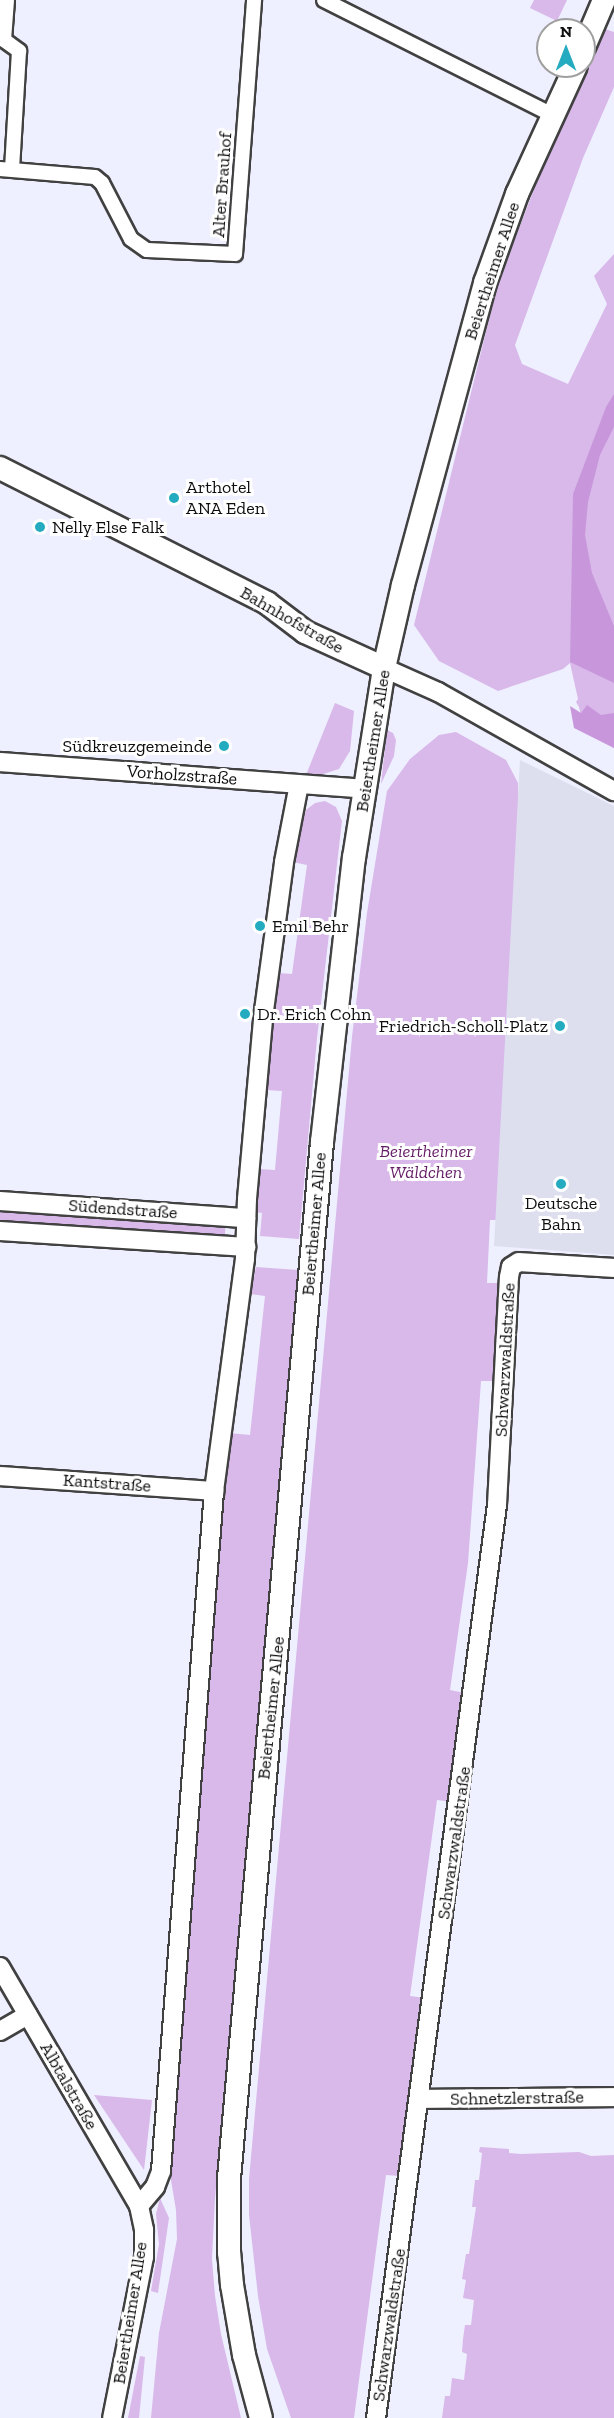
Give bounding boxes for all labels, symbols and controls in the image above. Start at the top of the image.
north arrow [536,18,596,78]
text: N [560,22,572,41]
street label: Alter Brauhof [208,132,236,238]
street label: Beiertheimer Allee [459,199,525,343]
place label: Arthotel ANA Eden [186,477,266,520]
marker: Arthotel ANA Eden [167,491,181,505]
place label: Nelly Else Falk [52,516,164,538]
marker: Nelly Else Falk [33,520,47,534]
street label: Bahnhofstraße [236,582,348,658]
street label: Beiertheimer Allee [351,668,395,814]
place label: Südkreuzgemeinde [63,735,212,757]
marker: Südkreuzgemeinde [217,739,231,753]
street label: Vorholzstraße [126,760,238,790]
place label: Emil Behr [272,915,349,937]
marker: Emil Behr [253,919,267,933]
place label: Dr. Erich Cohn [257,1003,371,1025]
marker: Dr. Erich Cohn [238,1007,252,1021]
place label: Friedrich-Scholl-Platz [379,1015,548,1037]
marker: Friedrich-Scholl-Platz [553,1019,567,1033]
park label: Beiertheimer Wäldchen [379,1141,473,1184]
street label: Beiertheimer Allee [297,1151,331,1297]
marker: Deutsche Bahn [554,1177,568,1191]
place label: Deutsche Bahn [525,1193,597,1236]
street label: Südendstraße [68,1194,178,1224]
street label: Schwarzwaldstraße [490,1282,520,1438]
street label: Kantstraße [62,1469,152,1497]
street label: Beiertheimer Allee [253,1635,289,1781]
street label: Schwarzwaldstraße [433,1765,475,1921]
street label: Albtalstraße [35,2038,103,2134]
street label: Schnetzlerstraße [450,2086,584,2110]
street label: Beiertheimer Allee [108,2240,152,2386]
street label: Schwarzwaldstraße [368,2247,410,2403]

